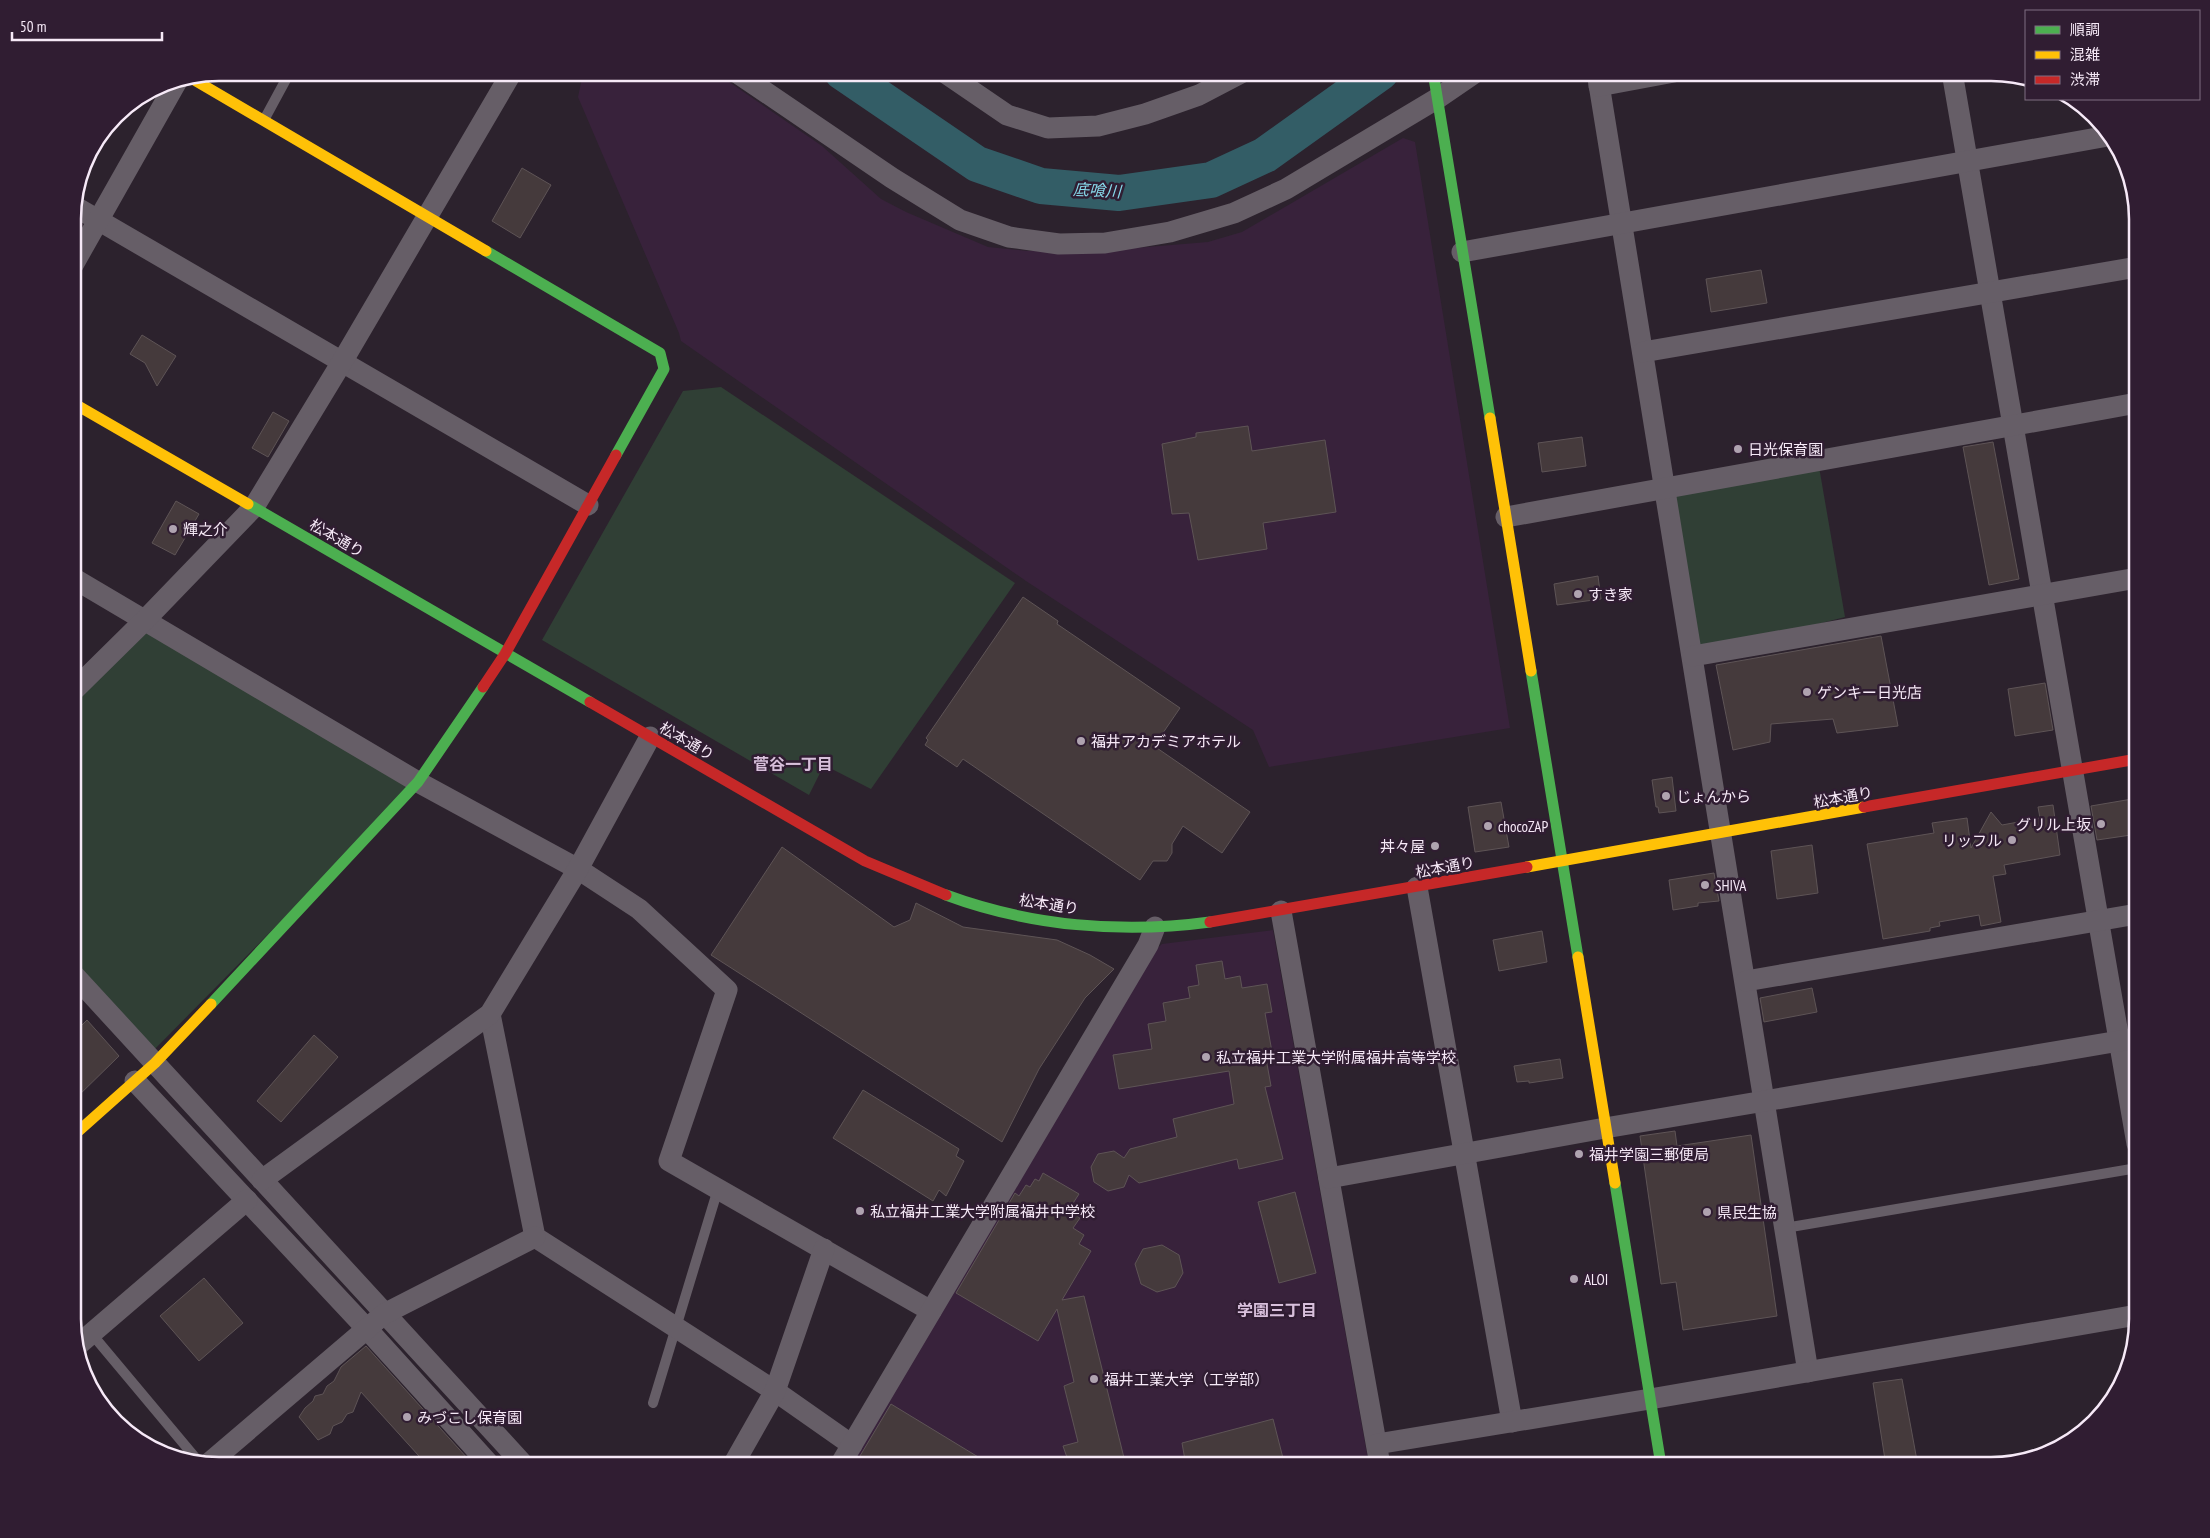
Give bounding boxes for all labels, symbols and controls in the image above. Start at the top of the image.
scale bar [12,10,162,42]
legend [2025,10,2200,100]
text: 50 m [20,17,46,36]
text: 順調 [2070,20,2100,39]
text: 混雑 [2070,45,2100,64]
text: 渋滞 [2070,70,2100,89]
water label: 底喰川 [1073,179,1123,201]
place label: 日光保育園 [1748,440,1823,459]
marker: 日光保育園 [1732,443,1744,455]
street label: 松本通り [306,515,368,561]
place label: 輝之介 [183,520,228,539]
marker: 輝之介 [167,523,179,535]
place label: すき家 [1588,585,1633,604]
marker: すき家 [1572,588,1584,600]
place label: ゲンキー日光店 [1817,683,1922,702]
marker: ゲンキー日光店 [1801,686,1813,698]
street label: 松本通り [656,718,718,764]
place label: 福井アカデミアホテル [1091,732,1241,751]
marker: 福井アカデミアホテル [1075,735,1087,747]
district label: 菅谷一丁目 [753,754,833,774]
street label: 松本通り [1812,782,1874,812]
place label: じょんから [1676,787,1751,806]
marker: じょんから [1660,790,1672,802]
place label: グリル上坂 [2016,815,2091,834]
place label: chocoZAP [1498,817,1548,836]
marker: グリル上坂 [2095,818,2107,830]
marker: chocoZAP [1482,820,1494,832]
place label: リッフル [1942,831,2002,850]
marker: リッフル [2006,834,2018,846]
place label: 丼々屋 [1380,837,1425,856]
marker: 丼々屋 [1429,840,1441,852]
street label: 松本通り [1414,852,1476,882]
place label: SHIVA [1715,876,1747,895]
marker: SHIVA [1699,879,1711,891]
street label: 松本通り [1018,890,1080,918]
place label: 私立福井工業大学附属福井高等学校 [1216,1048,1456,1067]
marker: 私立福井工業大学附属福井高等学校 [1200,1051,1212,1063]
place label: 福井学園三郵便局 [1589,1145,1709,1164]
marker: 福井学園三郵便局 [1573,1148,1585,1160]
place label: 私立福井工業大学附属福井中学校 [870,1202,1095,1221]
place label: 県民生協 [1717,1203,1777,1222]
marker: 私立福井工業大学附属福井中学校 [854,1205,866,1217]
marker: 県民生協 [1701,1206,1713,1218]
place label: ALOI [1584,1270,1608,1289]
marker: ALOI [1568,1273,1580,1285]
district label: 学園三丁目 [1237,1300,1317,1320]
place label: 福井工業大学（工学部） [1104,1370,1269,1389]
marker: 福井工業大学（工学部） [1088,1373,1100,1385]
place label: みづこし保育園 [417,1408,522,1427]
marker: みづこし保育園 [401,1411,413,1423]

